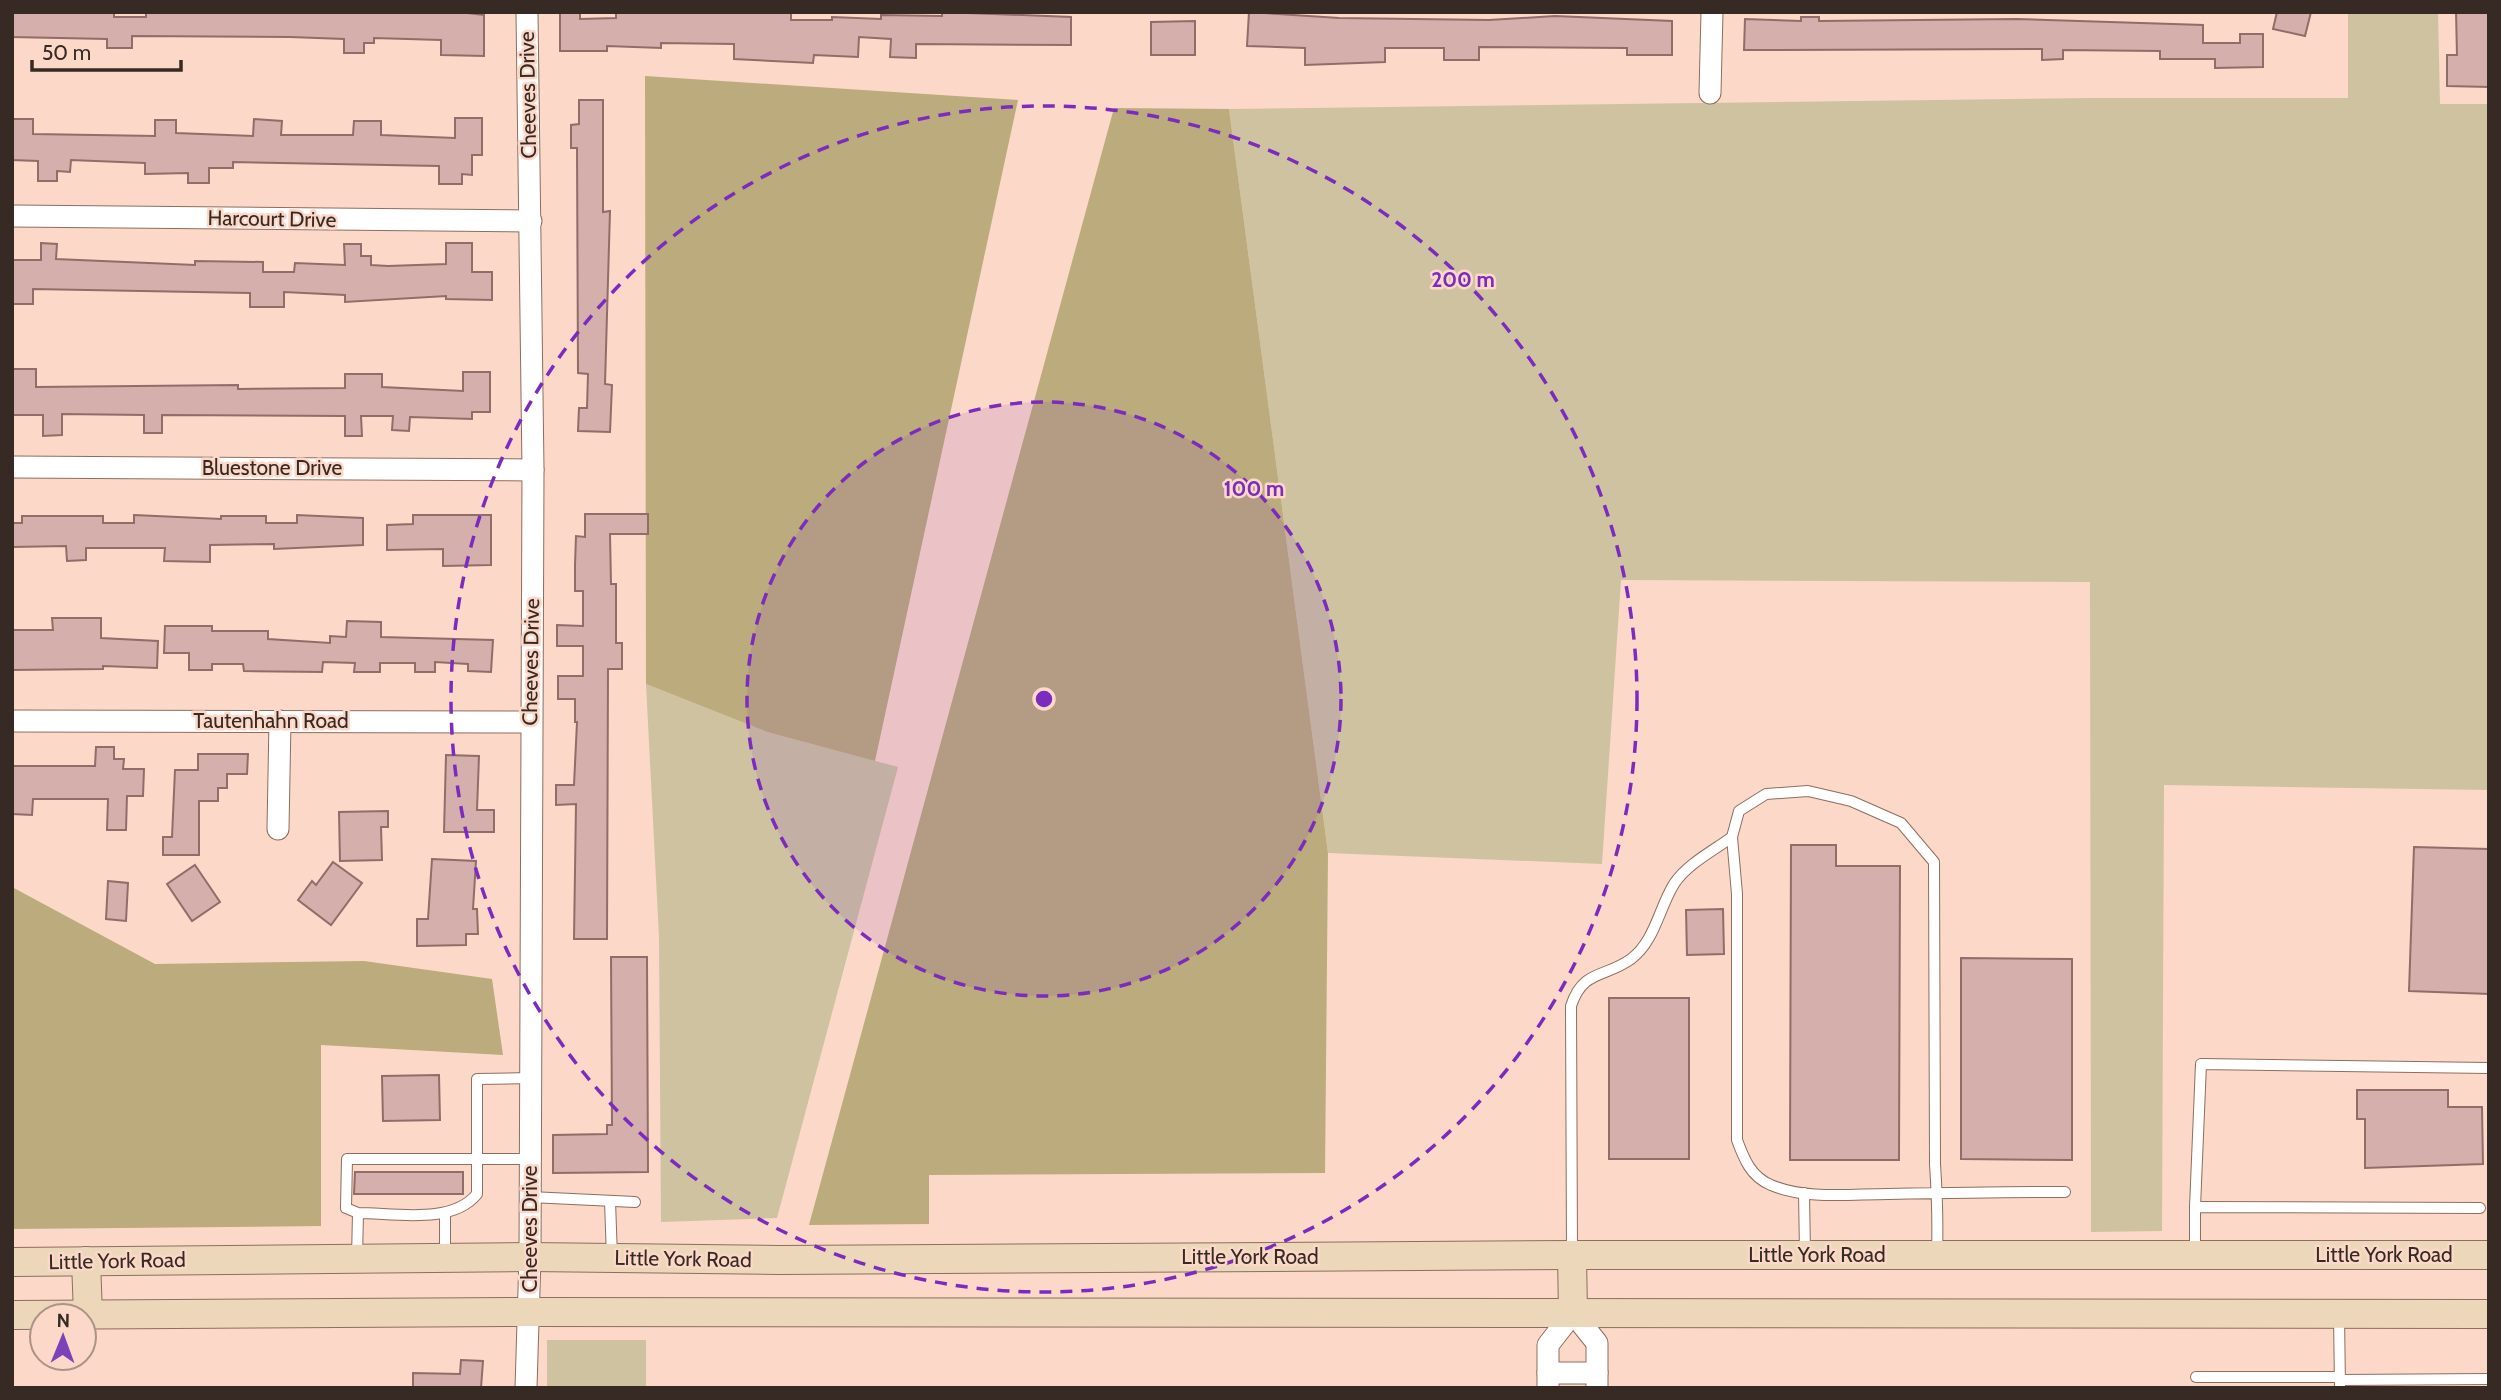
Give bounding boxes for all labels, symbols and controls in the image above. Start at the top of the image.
scale bar [32,28,180,72]
street label: Cheeves Drive [514,31,541,159]
text: 50 m [42,40,91,65]
street label: Harcourt Drive [208,205,337,232]
text: 200 m [1431,267,1495,292]
street label: Bluestone Drive [202,455,343,480]
text: 100 m [1224,476,1284,501]
street label: Cheeves Drive [517,598,544,726]
centre of rings [1032,687,1056,711]
street label: Tautenhahn Road [193,708,349,733]
street label: Cheeves Drive [517,1165,542,1293]
street label: Little York Road [1748,1242,1886,1267]
street label: Little York Road [2315,1242,2453,1267]
street label: Little York Road [1181,1244,1319,1269]
street label: Little York Road [614,1245,752,1272]
street label: Little York Road [48,1247,186,1274]
north arrow [28,1302,98,1372]
text: N [56,1309,70,1332]

